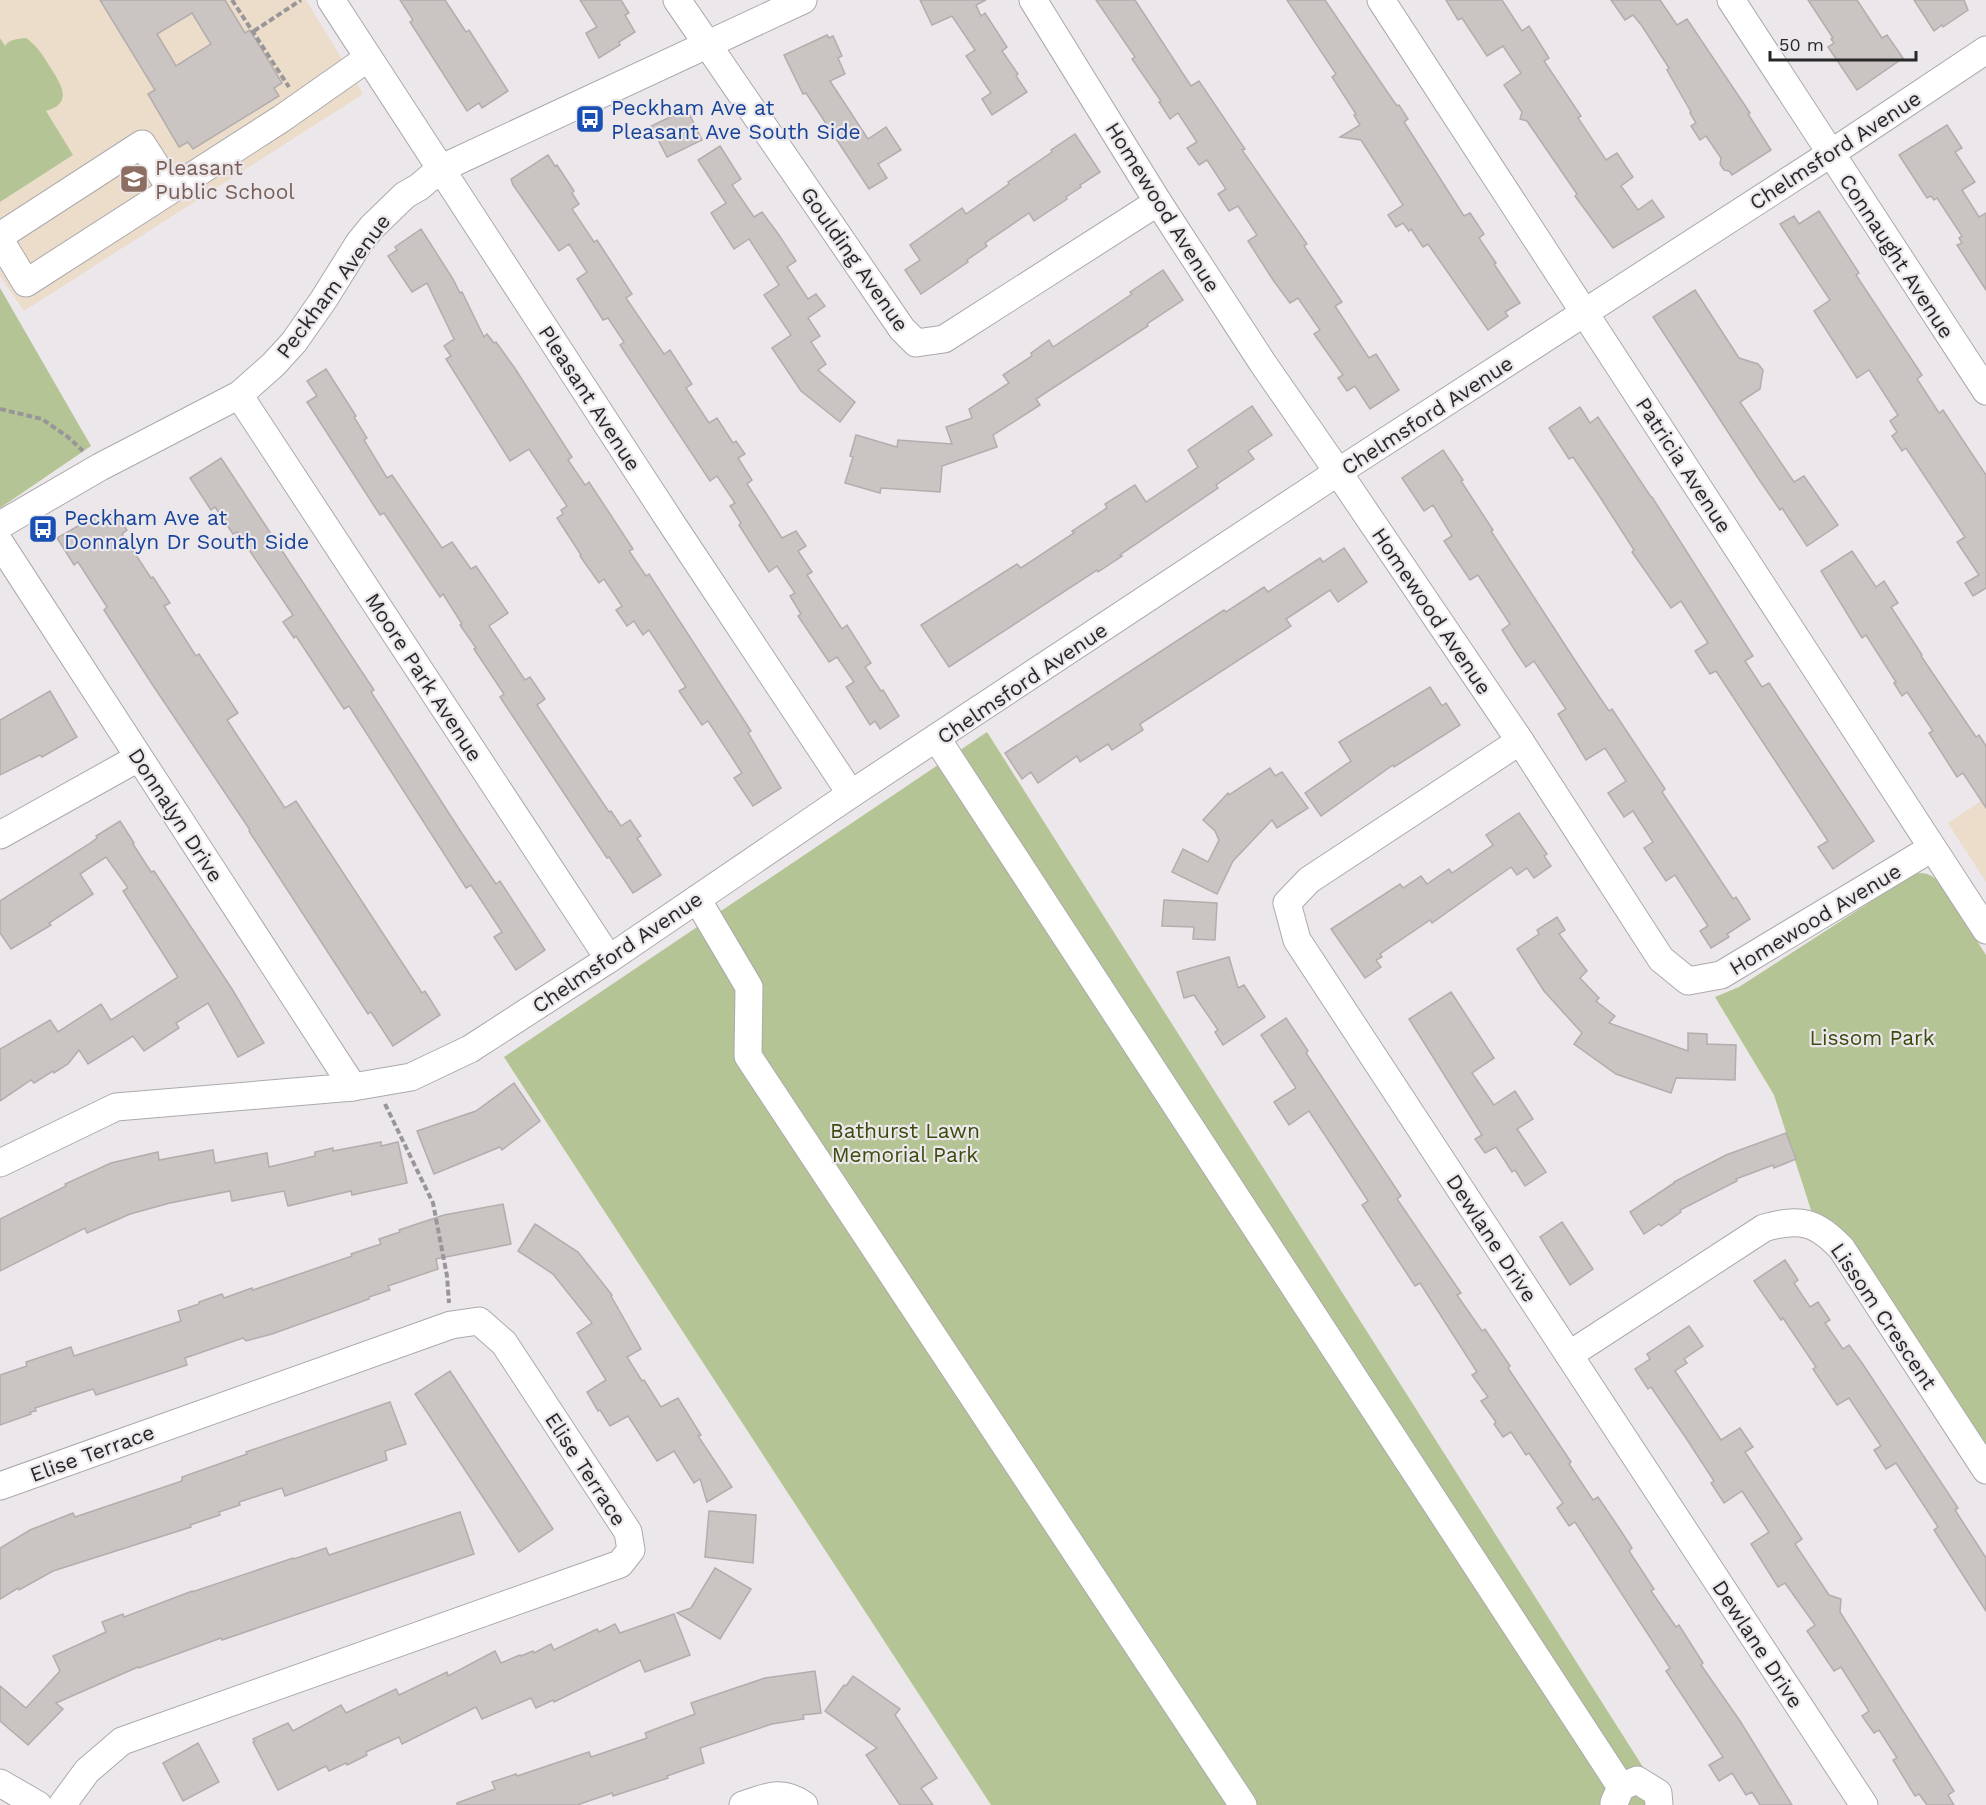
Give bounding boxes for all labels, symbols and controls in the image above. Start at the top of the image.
scale bar [1770,24,1916,62]
text: 50 m [1779,34,1824,55]
street label: Chelmsford Avenue [1744,85,1926,215]
place label: Peckham Ave at Pleasant Ave South Side [611,95,861,144]
bus stop icon: Peckham Ave at Pleasant Ave South Side [574,103,606,135]
street label: Homewood Avenue [1100,117,1226,297]
place label: Pleasant Public School [155,155,295,204]
school or university icon: Pleasant Public School [118,163,150,195]
street label: Connaught Avenue [1834,169,1960,343]
street label: Goulding Avenue [796,182,914,336]
street label: Peckham Avenue [271,209,395,363]
street label: Pleasant Avenue [534,321,646,475]
street label: Chelmsford Avenue [1336,350,1518,480]
street label: Patricia Avenue [1631,393,1737,537]
place label: Peckham Ave at Donnalyn Dr South Side [64,505,309,554]
bus stop icon: Peckham Ave at Donnalyn Dr South Side [27,513,59,545]
street label: Homewood Avenue [1367,523,1497,699]
street label: Moore Park Avenue [360,588,488,766]
street label: Chelmsford Avenue [932,617,1112,749]
street label: Donnalyn Drive [123,743,229,887]
street label: Homewood Avenue [1725,858,1905,980]
street label: Chelmsford Avenue [527,886,707,1018]
park label: Lissom Park [1809,1025,1935,1050]
park label: Bathurst Lawn Memorial Park [830,1118,980,1167]
street label: Dewlane Drive [1441,1169,1543,1307]
street label: Lissom Crescent [1826,1238,1942,1394]
street label: Elise Terrace [540,1408,632,1530]
street label: Elise Terrace [27,1419,157,1487]
street label: Dewlane Drive [1707,1575,1809,1713]

